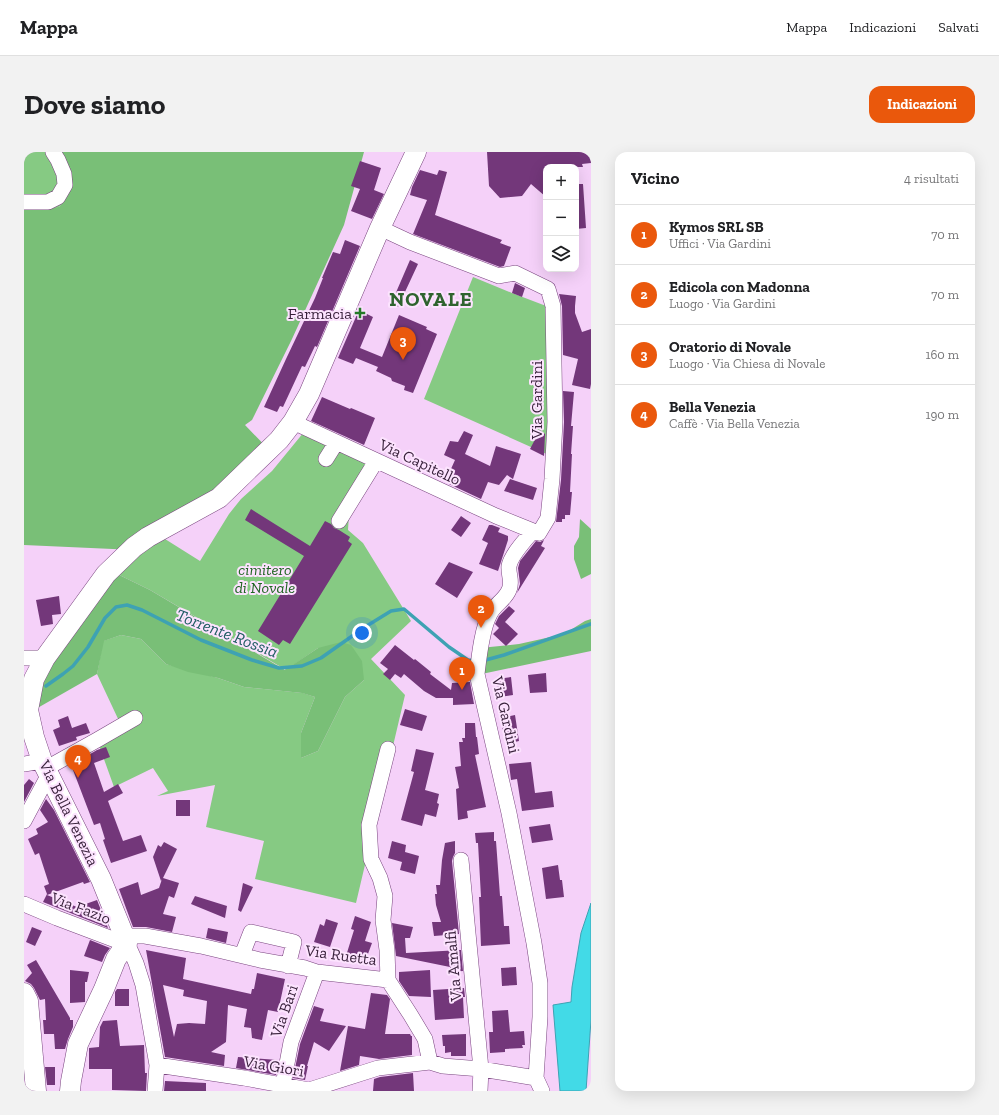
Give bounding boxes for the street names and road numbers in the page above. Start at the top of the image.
street label: Via Gardini [527,360,546,440]
street label: Via Capitello [375,434,464,489]
street label: Via Gardini [488,674,524,756]
street label: Via Bella Venezia [35,756,103,869]
street label: Via Fazio [48,888,114,928]
street label: Via Amalfi [440,930,466,1003]
street label: Via Ruetta [303,940,378,969]
street label: Via Bari [266,982,302,1041]
street label: Via Giori [241,1051,306,1081]

